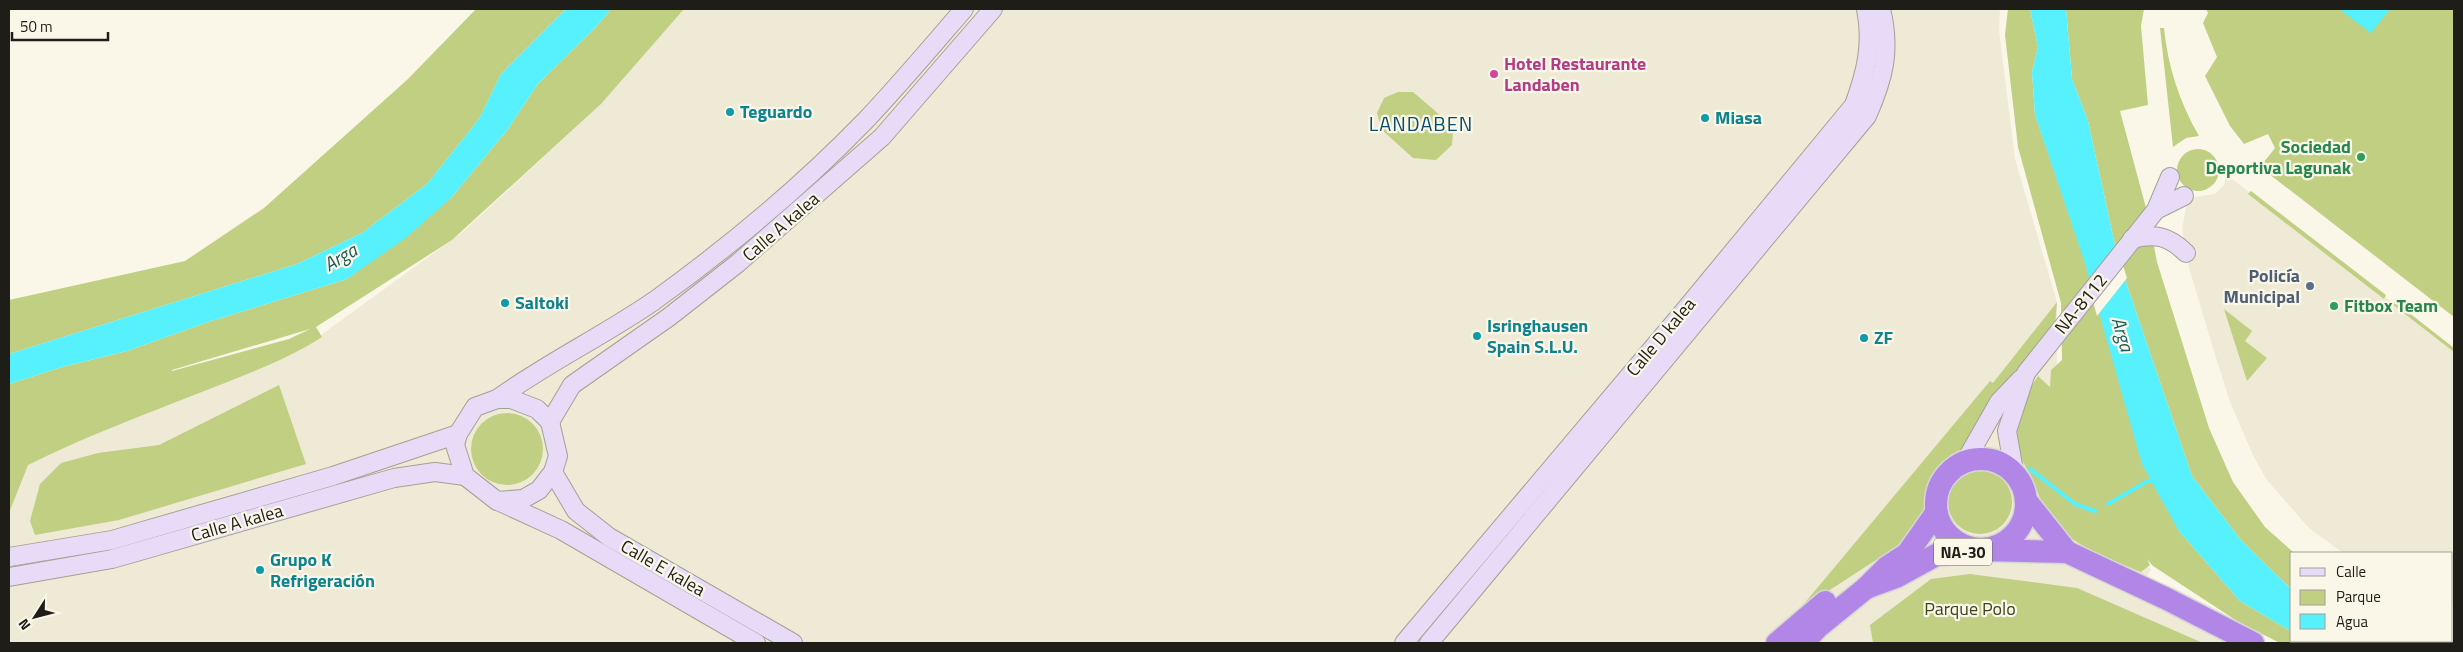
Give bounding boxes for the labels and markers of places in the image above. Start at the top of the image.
place label: Hotel Restaurante Landaben [1504,50,1646,98]
marker: Hotel Restaurante Landaben [1488,68,1500,80]
place label: Teguardo [740,98,812,125]
place label: Miasa [1715,104,1762,131]
marker: Teguardo [724,106,736,118]
marker: Miasa [1699,112,1711,124]
place label: Sociedad Deportiva Lagunak [2205,133,2352,181]
marker: Sociedad Deportiva Lagunak [2355,151,2367,163]
place label: Policía Municipal [2223,262,2300,310]
marker: Policía Municipal [2304,280,2316,292]
place label: Saltoki [515,289,569,316]
place label: Fitbox Team [2344,292,2438,319]
marker: Saltoki [499,297,511,309]
marker: Fitbox Team [2328,300,2340,312]
place label: Isringhausen Spain S.L.U. [1487,312,1588,360]
place label: ZF [1874,324,1894,351]
marker: Isringhausen Spain S.L.U. [1471,330,1483,342]
marker: ZF [1858,332,1870,344]
place label: Grupo K Refrigeración [270,546,375,594]
marker: Grupo K Refrigeración [254,564,266,576]

